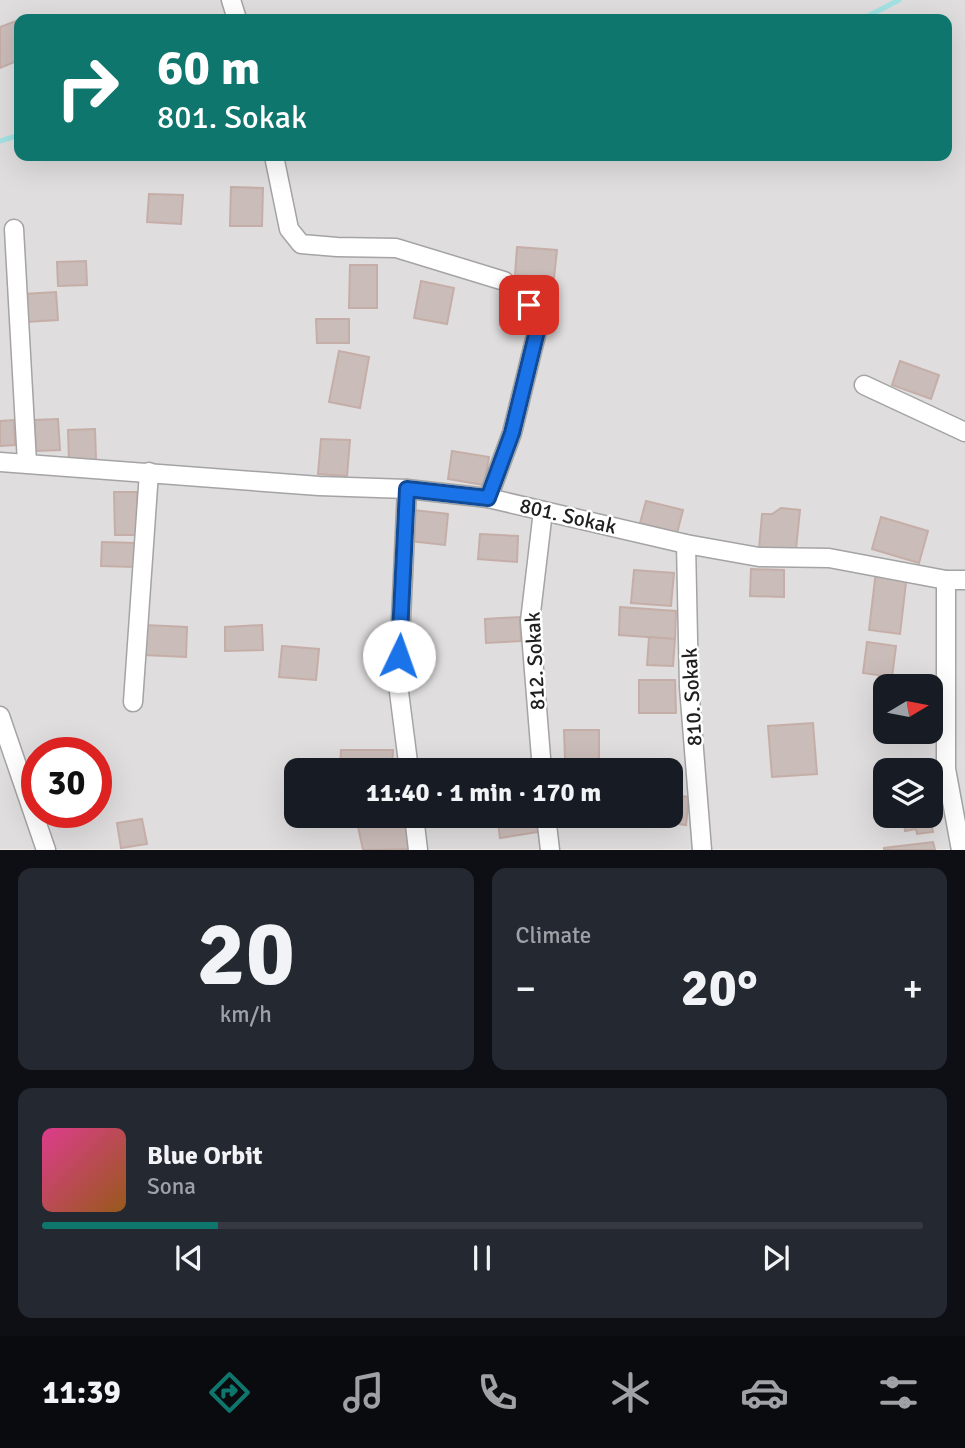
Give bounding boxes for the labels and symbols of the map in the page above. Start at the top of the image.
pin [499,275,559,335]
street label: 801. Sokak [517,492,619,540]
street label: 812. Sokak [519,611,551,711]
position arrow [362,619,436,693]
street label: 810. Sokak [676,647,708,747]
north arrow [873,674,943,744]
speed limit sign: 30 [21,737,112,828]

